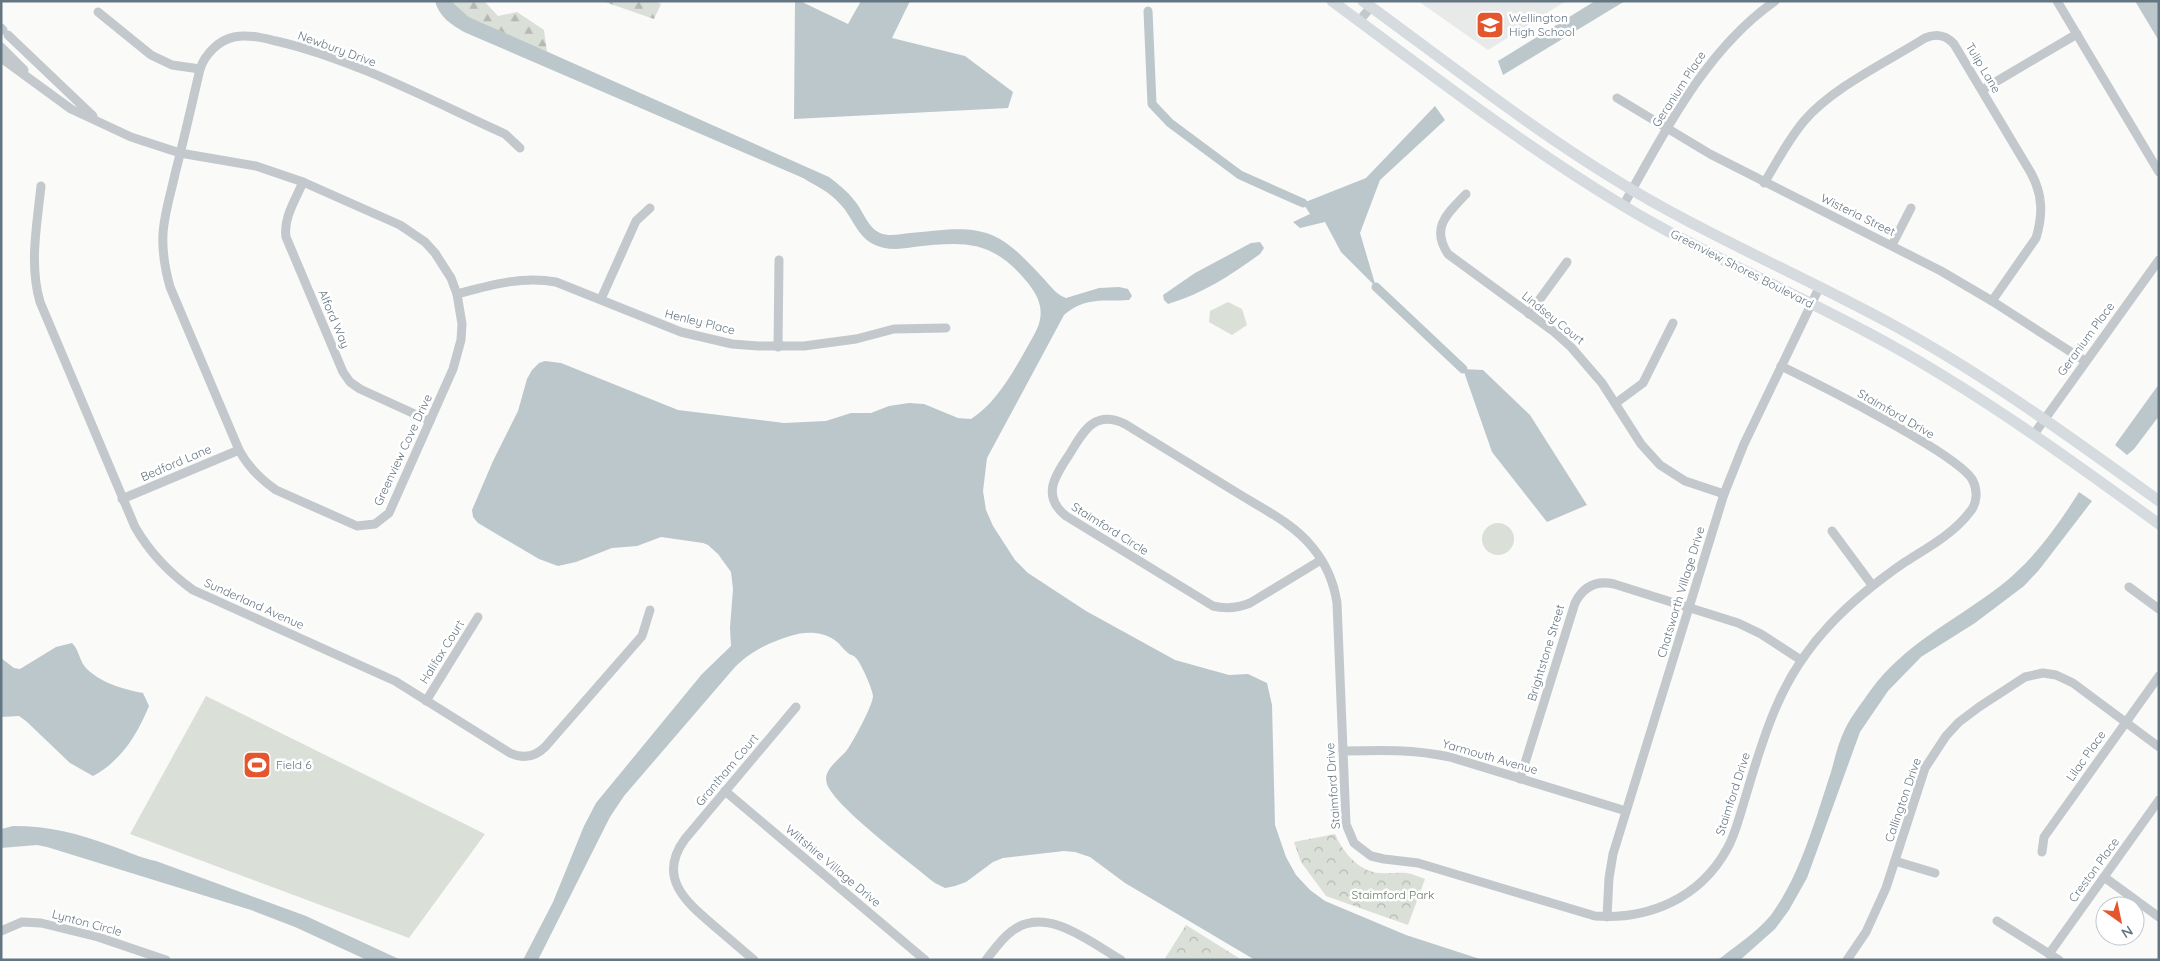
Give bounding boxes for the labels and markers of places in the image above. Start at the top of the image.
school or university icon: Wellington High School [1475,10,1505,40]
place label: Wellington High School [1509,10,1575,39]
sports icon: Field 6 [242,750,272,780]
place label: Field 6 [276,757,312,772]

